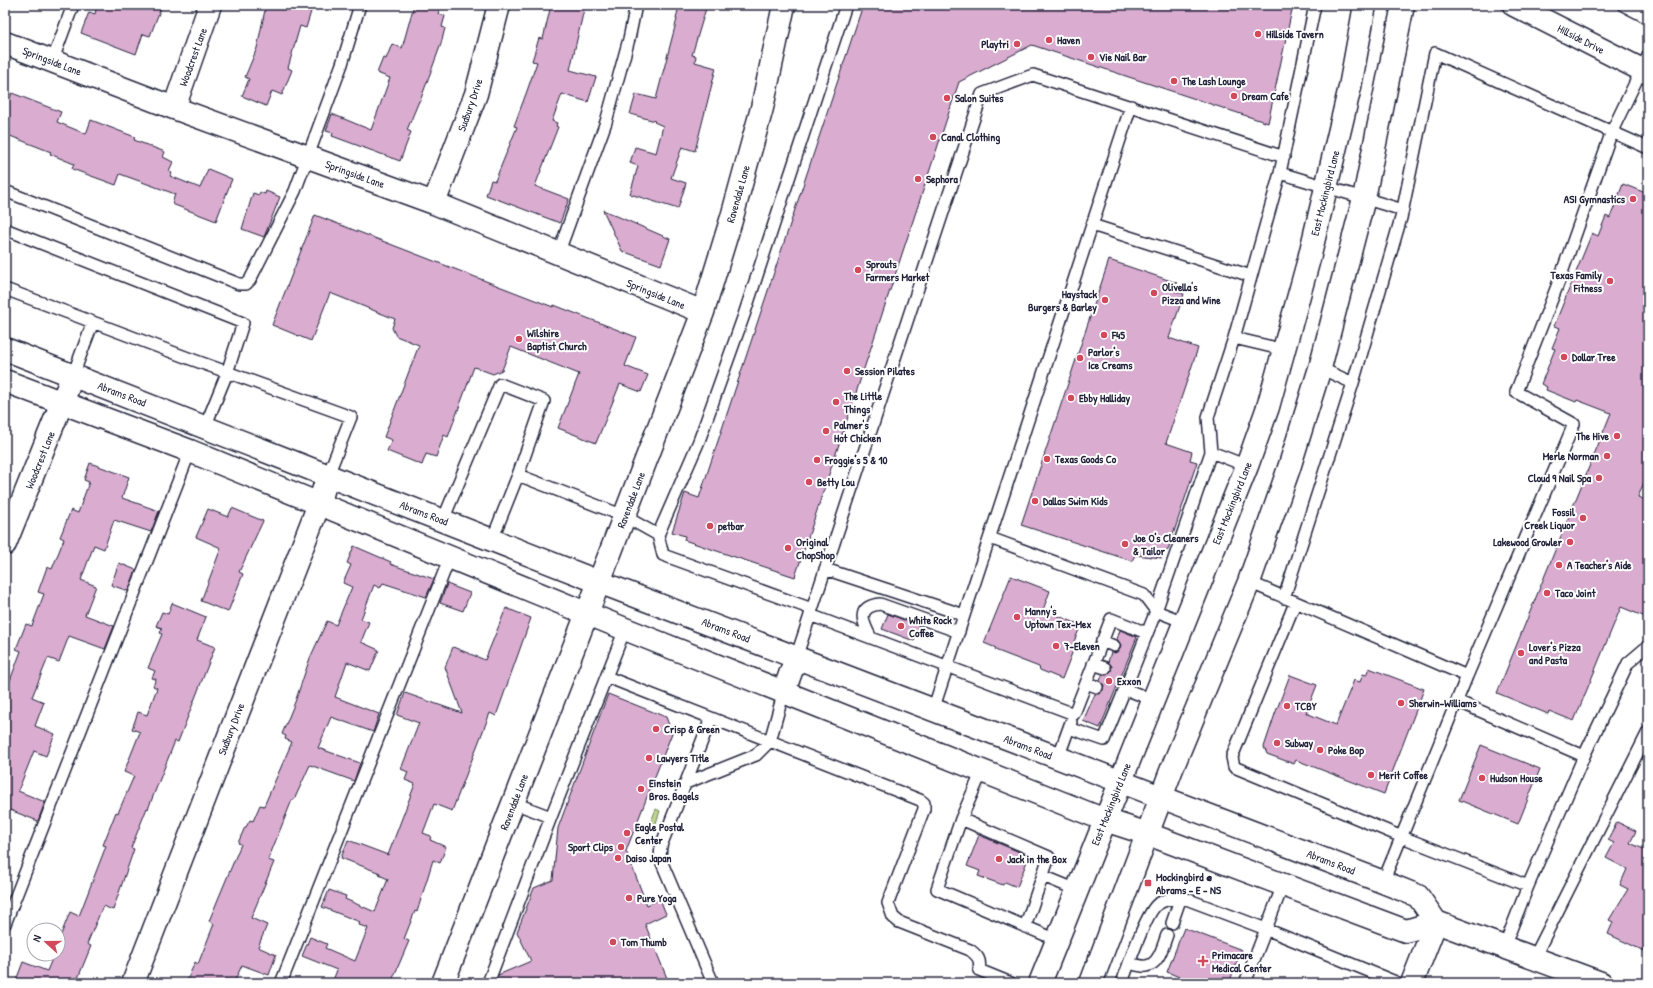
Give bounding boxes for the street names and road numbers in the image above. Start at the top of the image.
street label: Hillside Drive [1555,21,1607,57]
street label: Woodcrest Lane [176,25,210,88]
street label: Springside Lane [21,43,84,79]
street label: Sudbury Drive [454,76,486,133]
street label: East Mockingbird Lane [1308,148,1343,237]
street label: Springside Lane [323,157,387,191]
street label: Ravendale Lane [723,163,753,224]
street label: Springside Lane [625,276,688,312]
street label: Abrams Road [96,378,149,410]
street label: Woodcrest Lane [22,428,58,491]
street label: East Mockingbird Lane [1209,459,1255,546]
street label: Ravendale Lane [614,469,648,530]
street label: Abrams Road [398,497,451,529]
street label: Abrams Road [700,614,753,646]
street label: Sudbury Drive [215,700,248,757]
street label: Abrams Road [1002,731,1055,763]
street label: East Mockingbird Lane [1088,760,1134,847]
street label: Ravendale Lane [497,771,531,832]
street label: Abrams Road [1305,846,1358,878]

